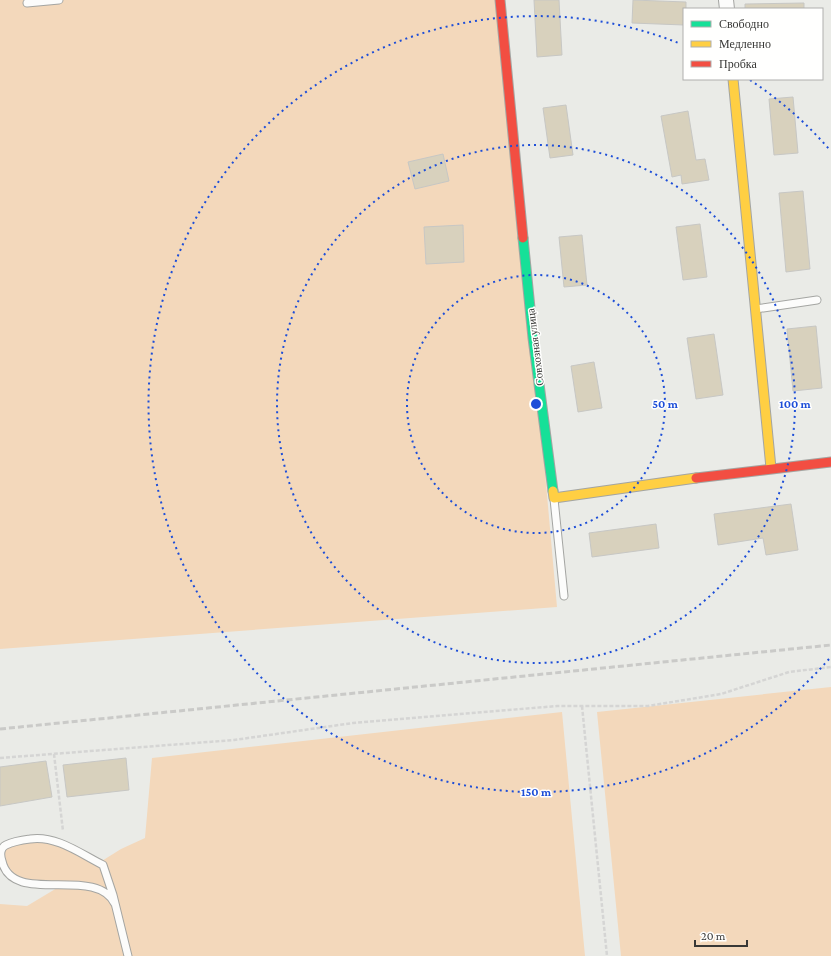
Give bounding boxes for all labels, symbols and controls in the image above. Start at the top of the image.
legend [683,8,823,80]
text: Свободно [719,17,769,31]
text: Медленно [719,37,771,51]
text: Пробка [719,57,757,71]
street label: Совхозная улица [524,307,546,386]
centre of rings [529,397,543,411]
text: 50 m [652,397,679,411]
text: 100 m [779,397,812,411]
text: 150 m [521,785,552,799]
scale bar [695,922,747,948]
text: 20 m [701,929,726,943]

